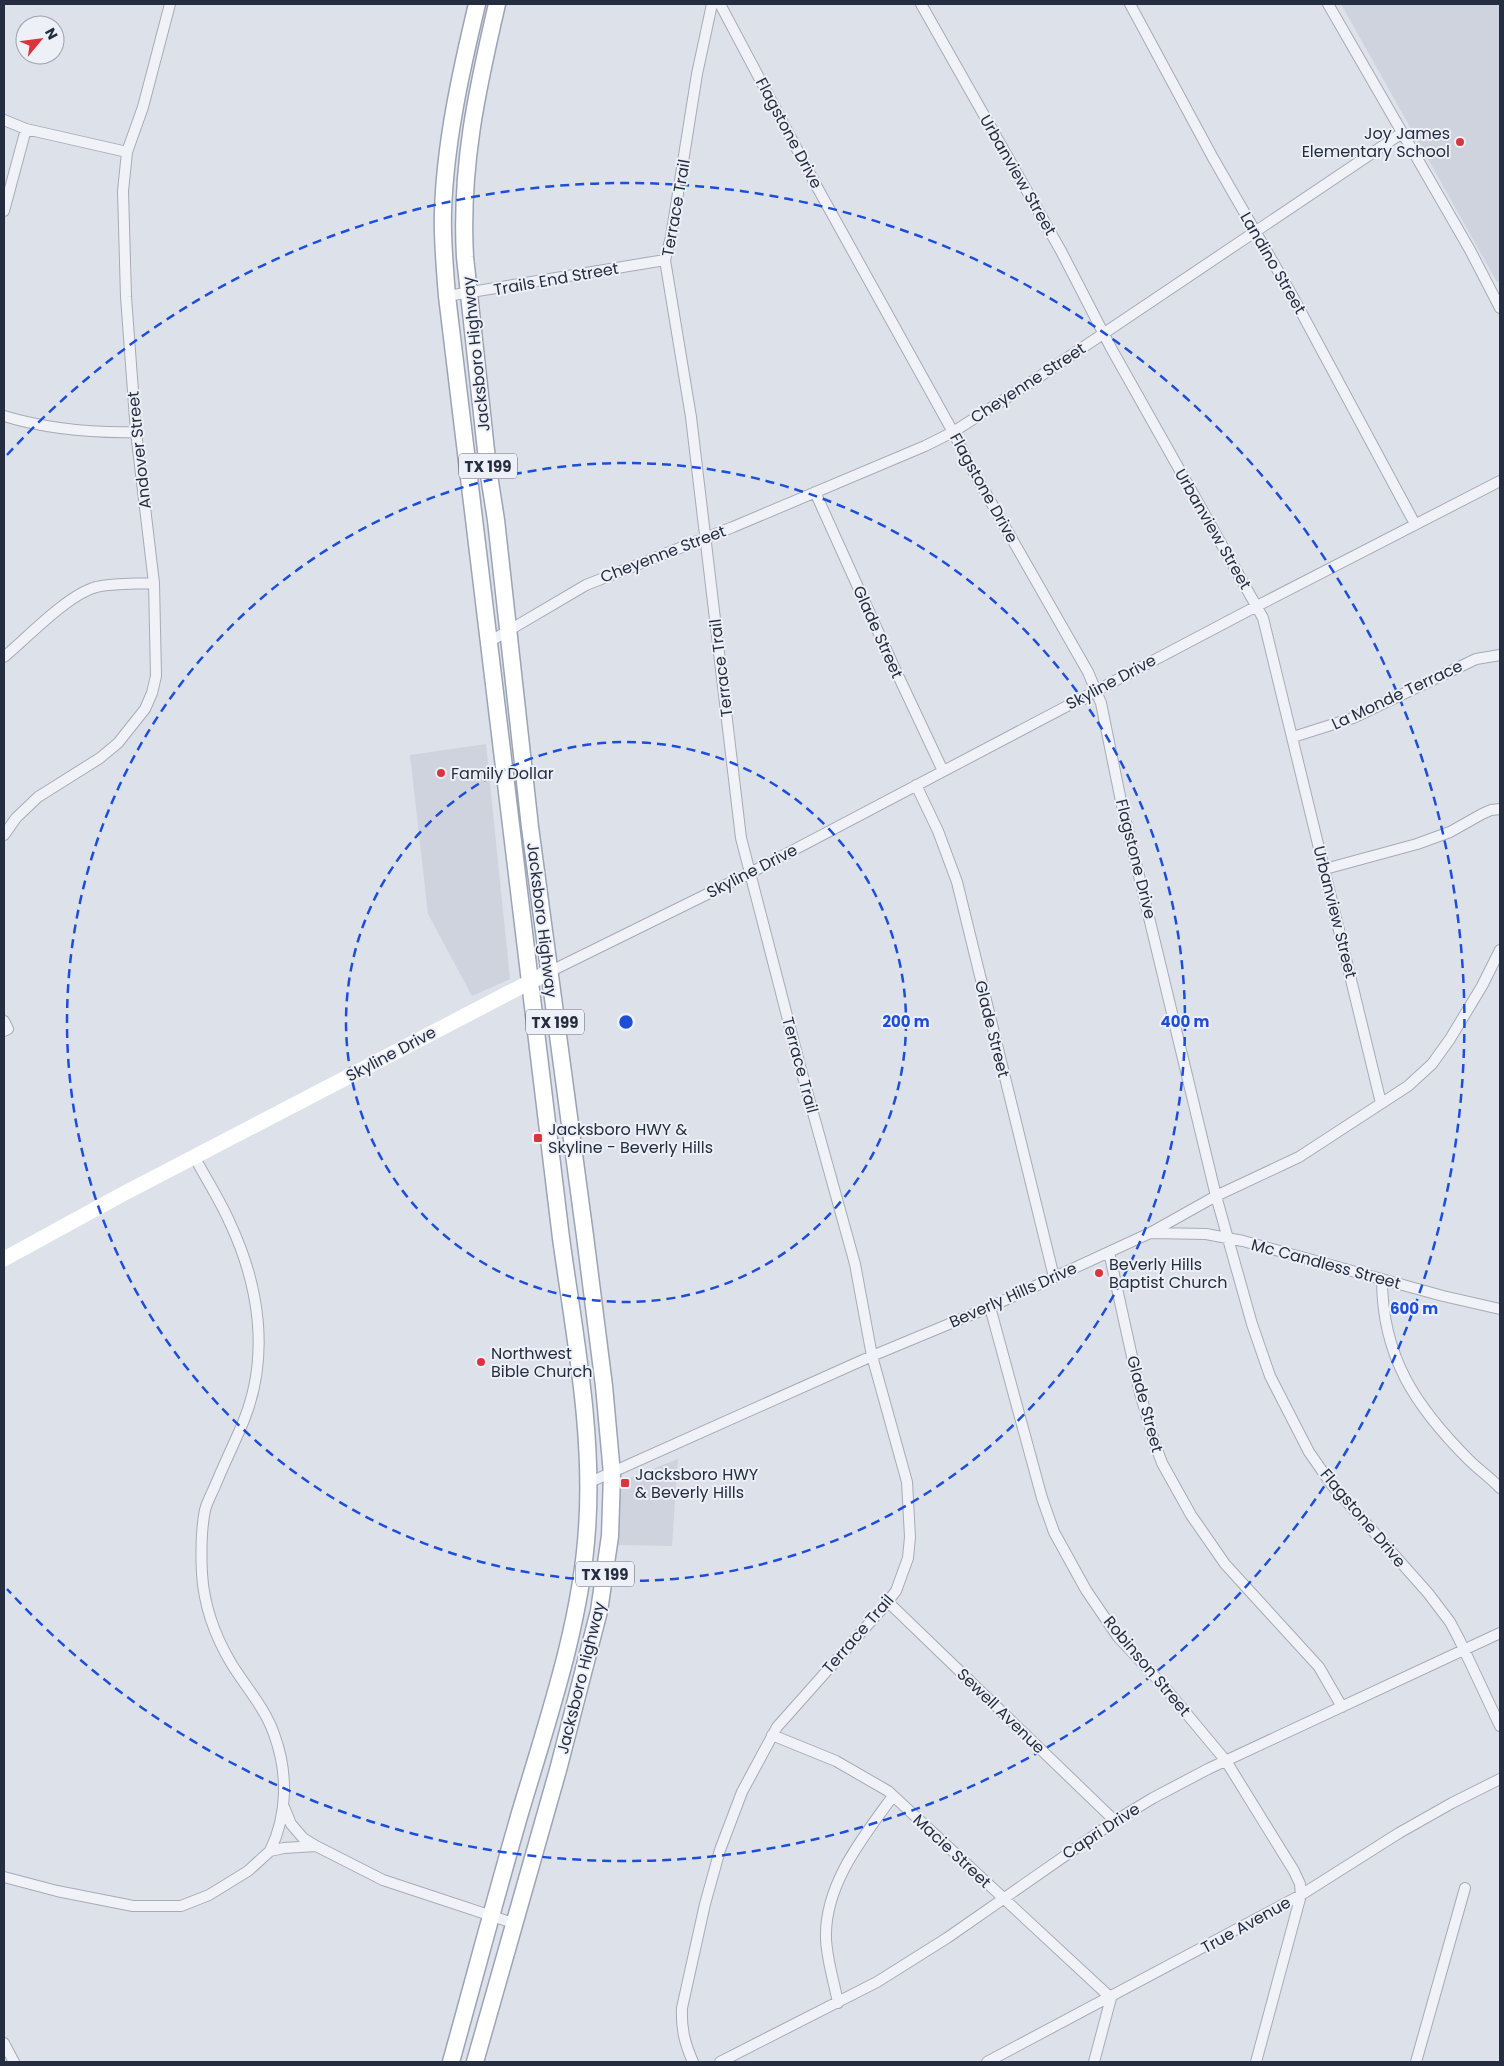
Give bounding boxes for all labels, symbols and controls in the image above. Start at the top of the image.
north arrow [15,15,65,65]
text: N [40,24,63,43]
street label: Flagstone Drive [750,73,828,193]
street label: Urbanview Street [974,110,1062,240]
place label: Joy James Elementary School [1302,122,1450,163]
marker: Joy James Elementary School [1454,136,1466,148]
street label: Terrace Trail [656,157,696,259]
street label: Landino Street [1234,208,1312,318]
street label: Trails End Street [492,257,620,301]
street label: Jacksboro Highway [456,275,496,433]
street label: Cheyenne Street [966,337,1090,429]
street label: Andover Street [121,390,157,510]
street label: Flagstone Drive [944,429,1024,547]
road number: TX 199 [459,454,517,478]
street label: Urbanview Street [1169,464,1257,594]
street label: Cheyenne Street [597,519,729,589]
street label: Glade Street [847,582,909,682]
street label: Terrace Trail [704,618,738,718]
street label: Skyline Drive [1062,649,1160,715]
street label: La Monde Terrace [1328,654,1466,735]
place label: Family Dollar [451,762,554,785]
marker: Family Dollar [435,767,447,779]
street label: Flagstone Drive [1110,797,1162,921]
street label: Skyline Drive [703,838,801,904]
street label: Jacksboro Highway [521,841,563,999]
street label: Urbanview Street [1307,843,1363,981]
street label: Glade Street [969,978,1015,1080]
road number: TX 199 [526,1010,584,1034]
text: 200 m [882,1011,930,1032]
text: 400 m [1161,1011,1210,1032]
centre of rings [617,1013,635,1031]
street label: Terrace Trail [776,1014,824,1116]
street label: Skyline Drive [342,1021,440,1087]
place label: Jacksboro HWY & Skyline - Beverly Hills [548,1118,713,1159]
marker: Jacksboro HWY & Skyline - Beverly Hills [532,1132,544,1144]
street label: Mc Candless Street [1249,1233,1403,1295]
place label: Beverly Hills Baptist Church [1109,1253,1227,1294]
street label: Beverly Hills Drive [946,1257,1081,1333]
marker: Beverly Hills Baptist Church [1093,1267,1105,1279]
text: 600 m [1390,1298,1438,1319]
place label: Northwest Bible Church [491,1342,592,1383]
street label: Glade Street [1121,1353,1169,1455]
marker: Northwest Bible Church [475,1356,487,1368]
place label: Jacksboro HWY & Beverly Hills [635,1463,759,1504]
street label: Flagstone Drive [1315,1464,1411,1572]
marker: Jacksboro HWY & Beverly Hills [619,1477,631,1489]
road number: TX 199 [576,1562,634,1586]
street label: Terrace Trail [817,1589,899,1679]
street label: Jacksboro Highway [551,1599,611,1757]
street label: Robinson Street [1098,1611,1196,1721]
street label: Sewell Avenue [952,1663,1050,1759]
street label: Capri Drive [1058,1797,1144,1865]
street label: Macie Street [908,1809,996,1893]
street label: True Avenue [1197,1891,1295,1959]

